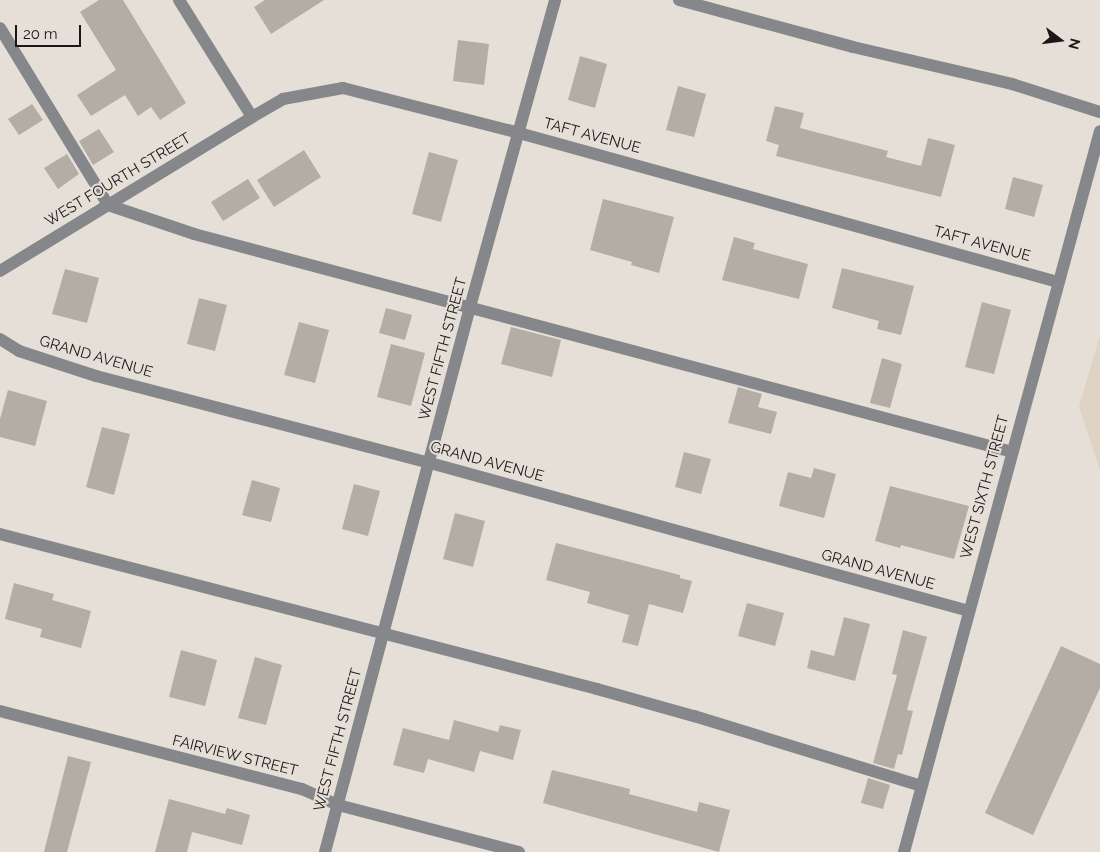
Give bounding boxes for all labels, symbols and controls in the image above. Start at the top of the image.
scale bar [18,15,84,47]
north arrow [1035,15,1085,65]
text: 20 m [23,25,58,43]
text: N [1065,37,1084,51]
street label: TAFT AVENUE [541,114,643,158]
street label: WEST FOURTH STREET [42,129,194,231]
street label: TAFT AVENUE [931,222,1033,266]
street label: WEST FIFTH STREET [415,275,471,423]
street label: GRAND AVENUE [37,332,155,382]
street label: WEST SIXTH STREET [957,413,1013,561]
street label: GRAND AVENUE [428,438,546,486]
street label: GRAND AVENUE [819,546,937,594]
street label: WEST FIFTH STREET [310,666,366,814]
street label: FAIRVIEW STREET [170,732,300,780]

